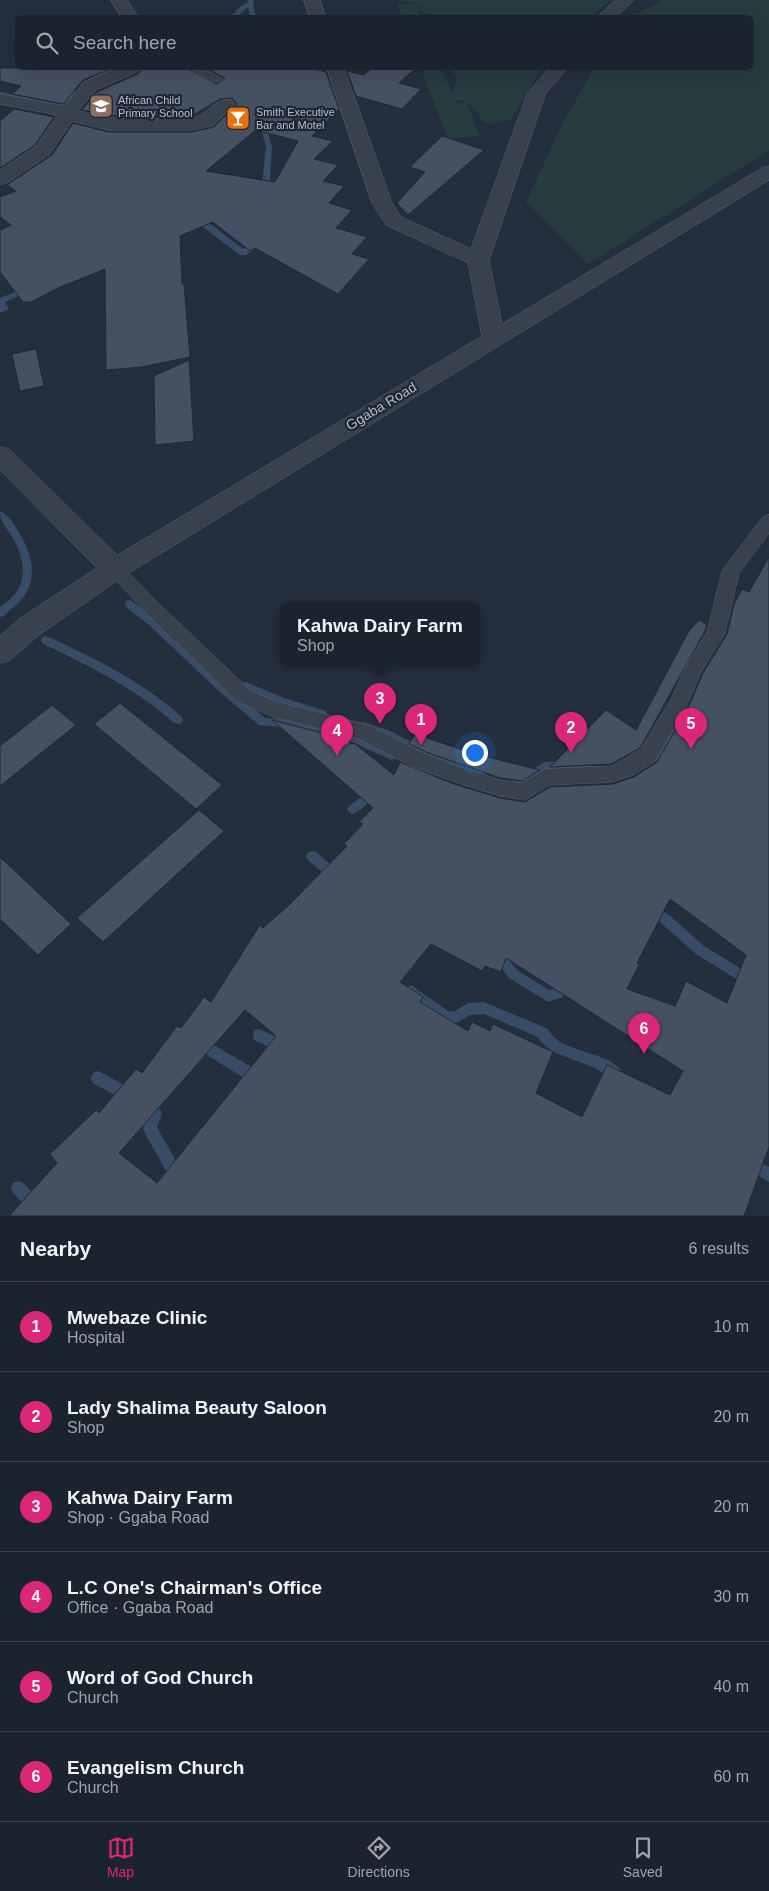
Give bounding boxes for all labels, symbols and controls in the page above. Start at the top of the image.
search box [15,15,754,70]
icon: search [33,29,61,57]
text: Search here [73,32,177,53]
school or university icon: African Child Primary School [88,93,114,119]
place label: African Child Primary School [118,94,193,119]
bar icon: Smith Executive Bar and Motel [225,105,251,131]
place label: Smith Executive Bar and Motel [256,106,335,131]
street label: Ggaba Road [343,379,419,433]
popup [280,602,480,667]
text: Kahwa Dairy Farm [297,615,463,636]
text: Shop [297,637,334,654]
pin: 3 [364,683,396,724]
pin: 1 [405,704,437,745]
pin: 5 [675,708,707,749]
pin: 2 [555,712,587,753]
pin: 4 [321,715,353,756]
your location [462,740,488,766]
pin: 6 [628,1013,660,1054]
text: Nearby [20,1237,91,1260]
text: 6 results [689,1240,749,1257]
text: Mwebaze Clinic [67,1307,207,1328]
text: 1 [32,1318,40,1335]
text: 10 m [713,1318,749,1335]
text: Hospital [67,1329,125,1346]
text: Lady Shalima Beauty Saloon [67,1397,327,1418]
text: 2 [32,1408,40,1425]
text: 20 m [713,1408,749,1425]
text: Shop [67,1419,104,1436]
text: Kahwa Dairy Farm [67,1487,233,1508]
text: 3 [32,1498,40,1515]
text: 20 m [713,1498,749,1515]
text: Shop · Ggaba Road [67,1509,209,1526]
text: L.C One's Chairman's Office [67,1577,322,1598]
text: 4 [32,1588,40,1605]
text: 30 m [713,1588,749,1605]
text: Office · Ggaba Road [67,1599,213,1616]
text: Word of God Church [67,1667,253,1688]
text: 5 [32,1678,40,1695]
text: 40 m [713,1678,749,1695]
text: Church [67,1689,119,1706]
text: Evangelism Church [67,1757,244,1778]
text: 6 [32,1768,40,1785]
text: 60 m [713,1768,749,1785]
text: Church [67,1779,119,1796]
tab: Map [107,1834,135,1880]
tab: Directions [348,1834,410,1880]
tab: Saved [623,1834,662,1880]

